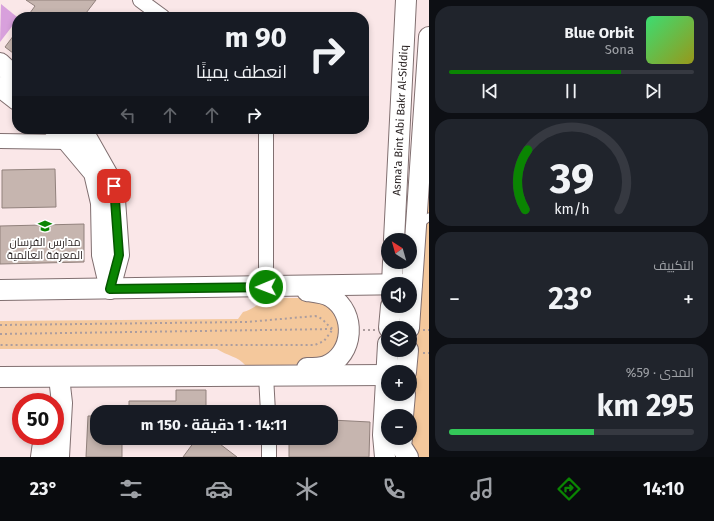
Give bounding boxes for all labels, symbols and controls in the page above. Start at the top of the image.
text: 90 m [225,21,287,54]
text: Blue Orbit [565,24,634,42]
icon: right [301,28,353,80]
text: Sona [605,42,634,57]
street label: Asma'a Bint Abi Bakr Al-Siddiq [390,44,410,196]
text: انعطف يمينًا [196,61,287,83]
icon: previous [479,80,501,102]
icon: pause [560,80,582,102]
icon: next [642,80,664,102]
icon: left [117,104,139,126]
icon: ahead [159,104,181,126]
icon: ahead [201,104,223,126]
icon: right [243,104,265,126]
text: 39 [548,154,594,204]
pin [97,169,131,203]
icon: arrive [103,175,125,197]
text: km/h [554,201,589,218]
school or university icon: مدارس الفرسان المعرفة العالمية [37,218,53,234]
north arrow [381,233,417,269]
map controls [381,233,417,445]
place label: مدارس الفرسان المعرفة العالمية [7,236,83,262]
text: التكييف [653,258,694,273]
position arrow [245,266,287,308]
button: sound [381,277,417,313]
text: 23° [548,281,595,317]
text: − [449,286,460,313]
text: + [683,286,694,313]
button: layers [381,321,417,357]
button: + [381,365,417,401]
text: المدى · 59% [626,365,694,380]
text: 295 km [597,388,694,424]
speed limit sign: 50 [12,393,64,445]
button: − [381,409,417,445]
text: 14:11 · 1 دقيقة · 150 m [141,416,287,434]
icon: filters [117,475,145,503]
icon: car [205,475,233,503]
icon: climate [293,475,321,503]
icon: phone [380,475,408,503]
icon: music [468,475,496,503]
icon: directions [555,475,583,503]
text: 23° [30,478,58,500]
text: 14:10 [643,478,684,500]

